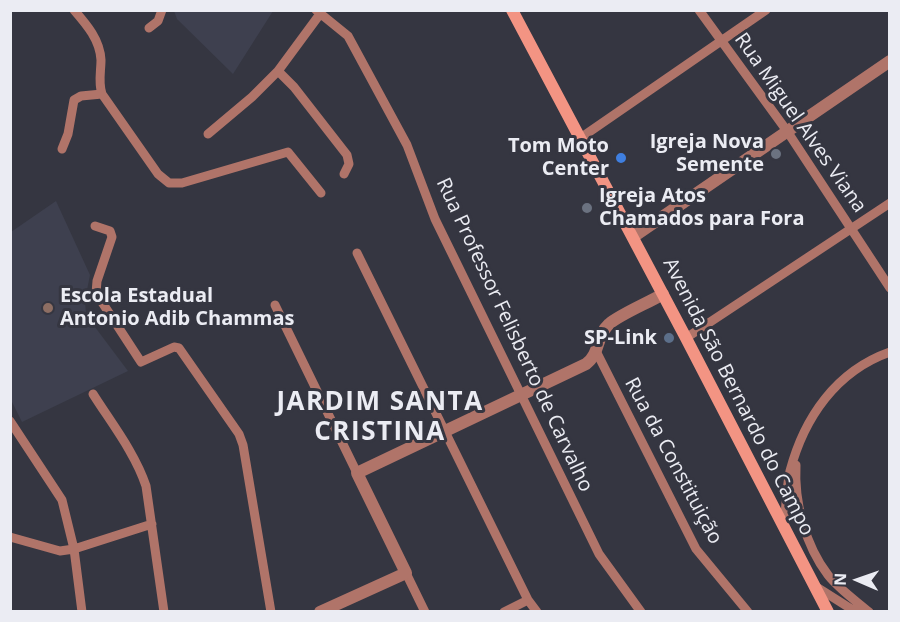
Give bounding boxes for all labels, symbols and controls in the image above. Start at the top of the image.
street label: Rua Miguel Alves Viana [729,29,871,217]
place label: Igreja Nova Semente [650,130,764,177]
place label: Tom Moto Center [508,134,609,181]
marker: Igreja Nova Semente [769,147,783,161]
marker: Tom Moto Center [614,151,628,165]
street label: Rua Professor Felisberto de Carvalho [430,174,598,496]
place label: Igreja Atos Chamados para Fora [599,184,804,231]
marker: Igreja Atos Chamados para Fora [580,201,594,215]
street label: Avenida São Bernardo do Campo [657,254,819,540]
place label: Escola Estadual Antonio Adib Chammas [60,284,295,331]
marker: Escola Estadual Antonio Adib Chammas [41,301,55,315]
place label: SP-Link [584,326,657,350]
marker: SP-Link [662,331,676,345]
street label: Rua da Constituição [619,374,727,548]
district label: JARDIM SANTA CRISTINA [276,387,484,448]
north arrow [828,550,888,610]
text: N [829,572,851,586]

